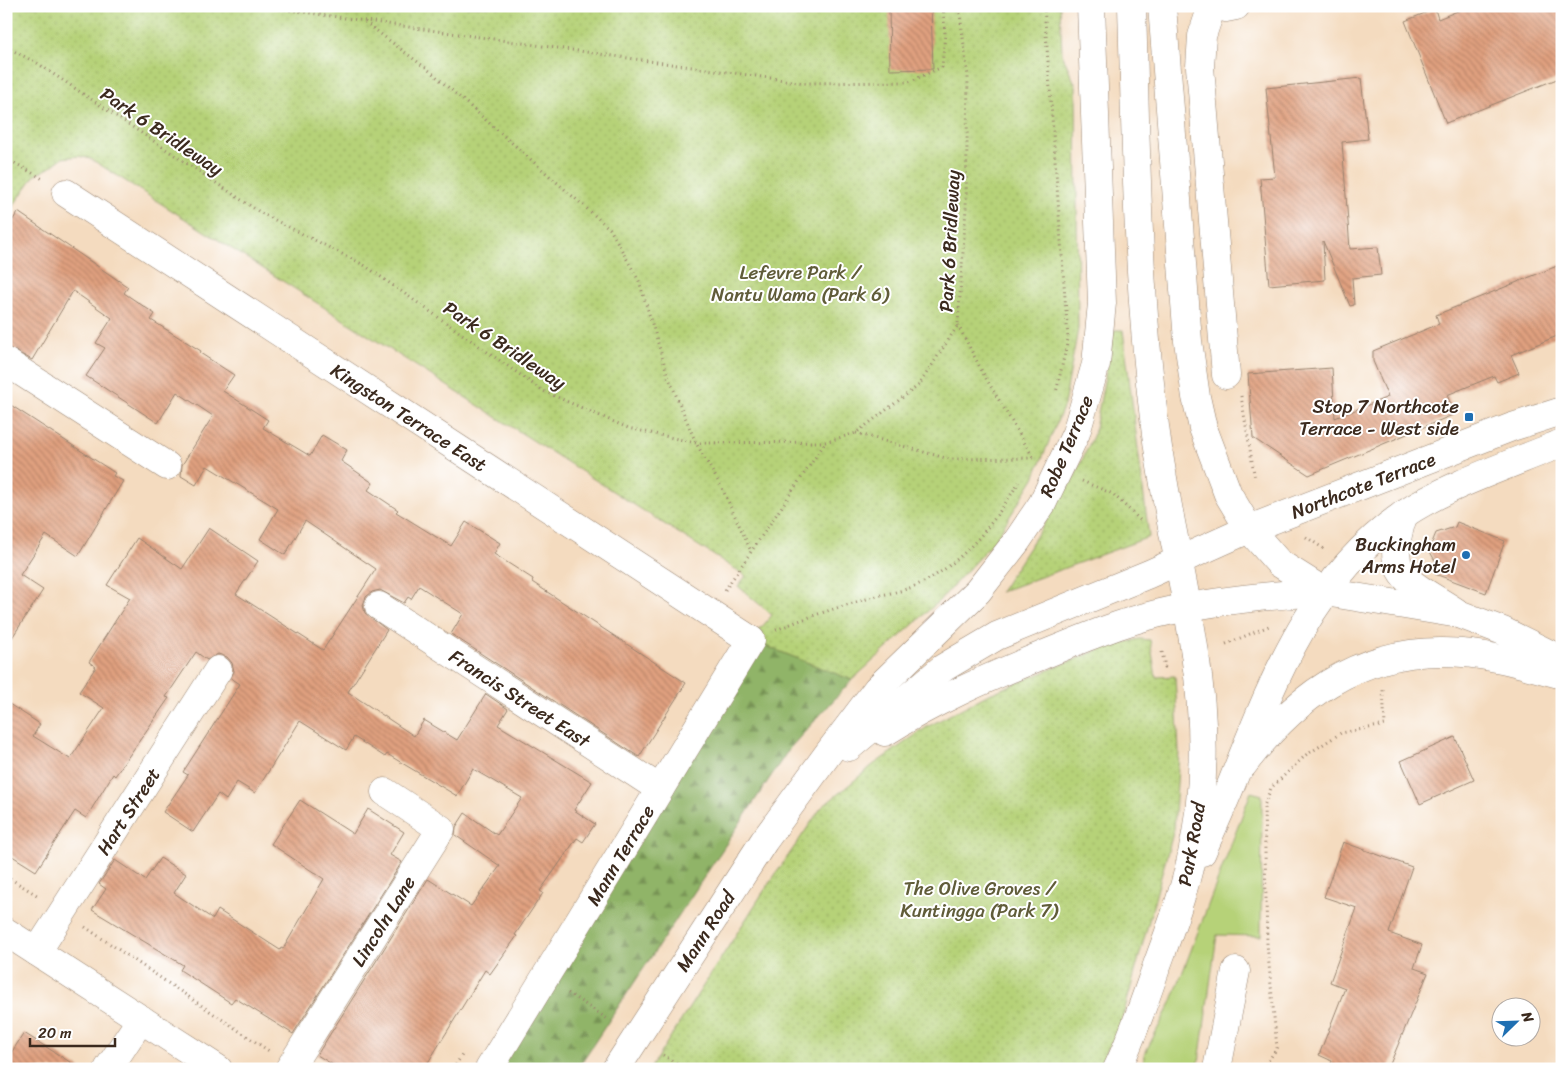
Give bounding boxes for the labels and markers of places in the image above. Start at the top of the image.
place label: Stop 7 Northcote Terrace - West side [1299,390,1459,445]
marker: Stop 7 Northcote Terrace - West side [1463,411,1475,423]
place label: Buckingham Arms Hotel [1355,528,1457,583]
marker: Buckingham Arms Hotel [1460,549,1472,561]

